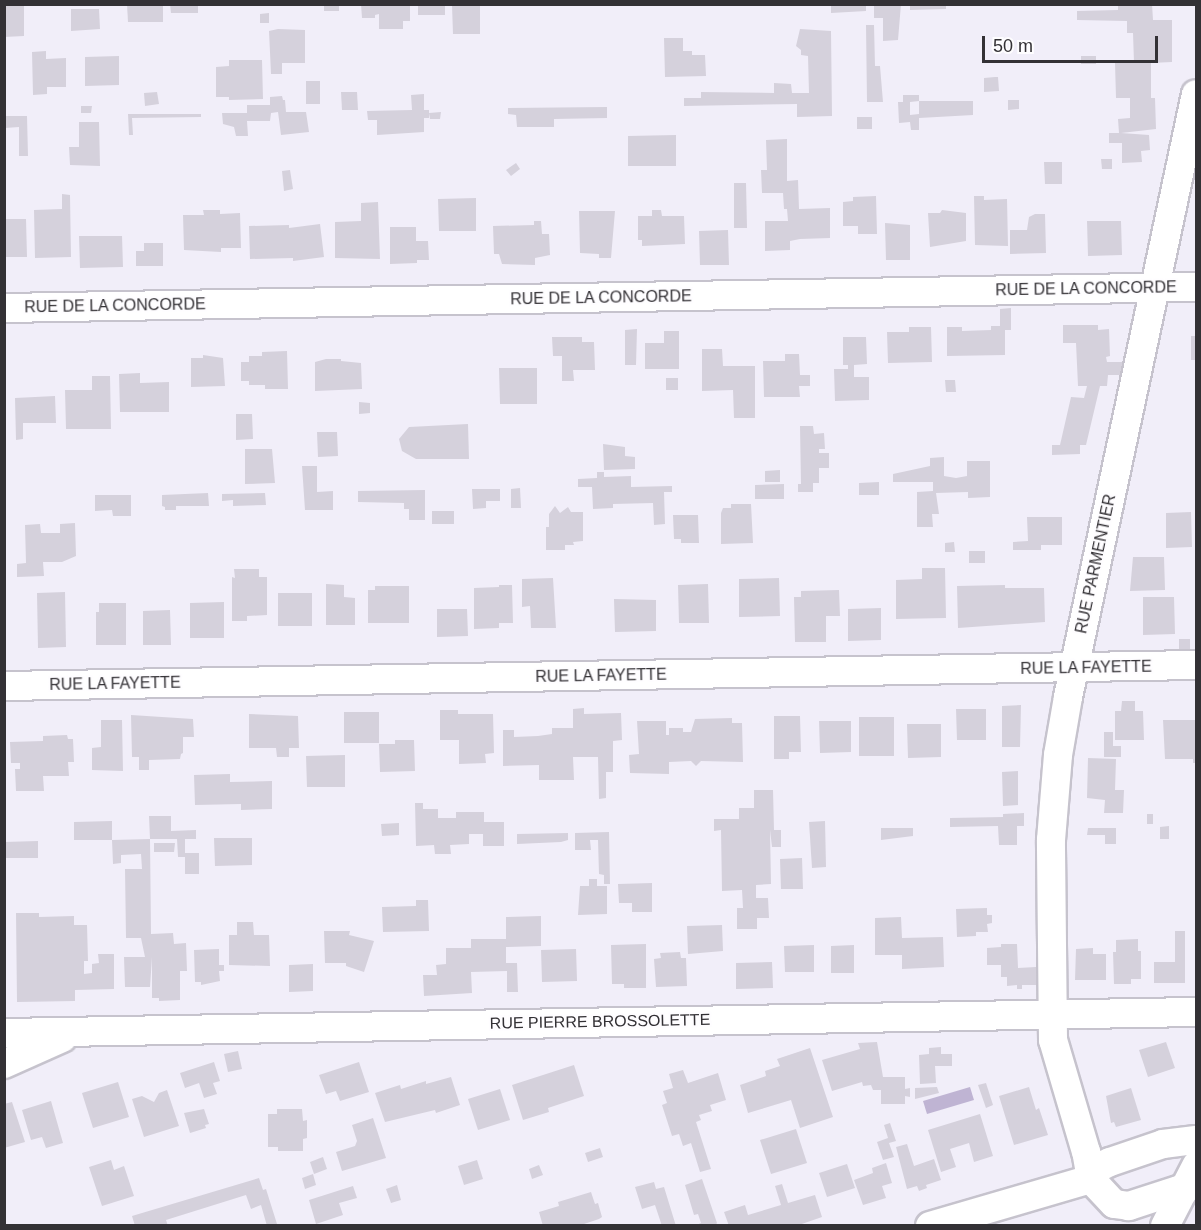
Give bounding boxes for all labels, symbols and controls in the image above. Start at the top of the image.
scale bar [985,24,1160,62]
text: 50 m [993,36,1033,56]
street label: RUE DE LA CONCORDE [995,278,1177,300]
street label: RUE DE LA CONCORDE [510,287,692,309]
street label: RUE DE LA CONCORDE [24,295,206,317]
street label: RUE PARMENTIER [1072,493,1120,635]
street label: RUE LA FAYETTE [1020,657,1152,679]
street label: RUE LA FAYETTE [535,665,667,687]
street label: RUE LA FAYETTE [49,673,181,695]
street label: RUE PIERRE BROSSOLETTE [490,1010,710,1034]

